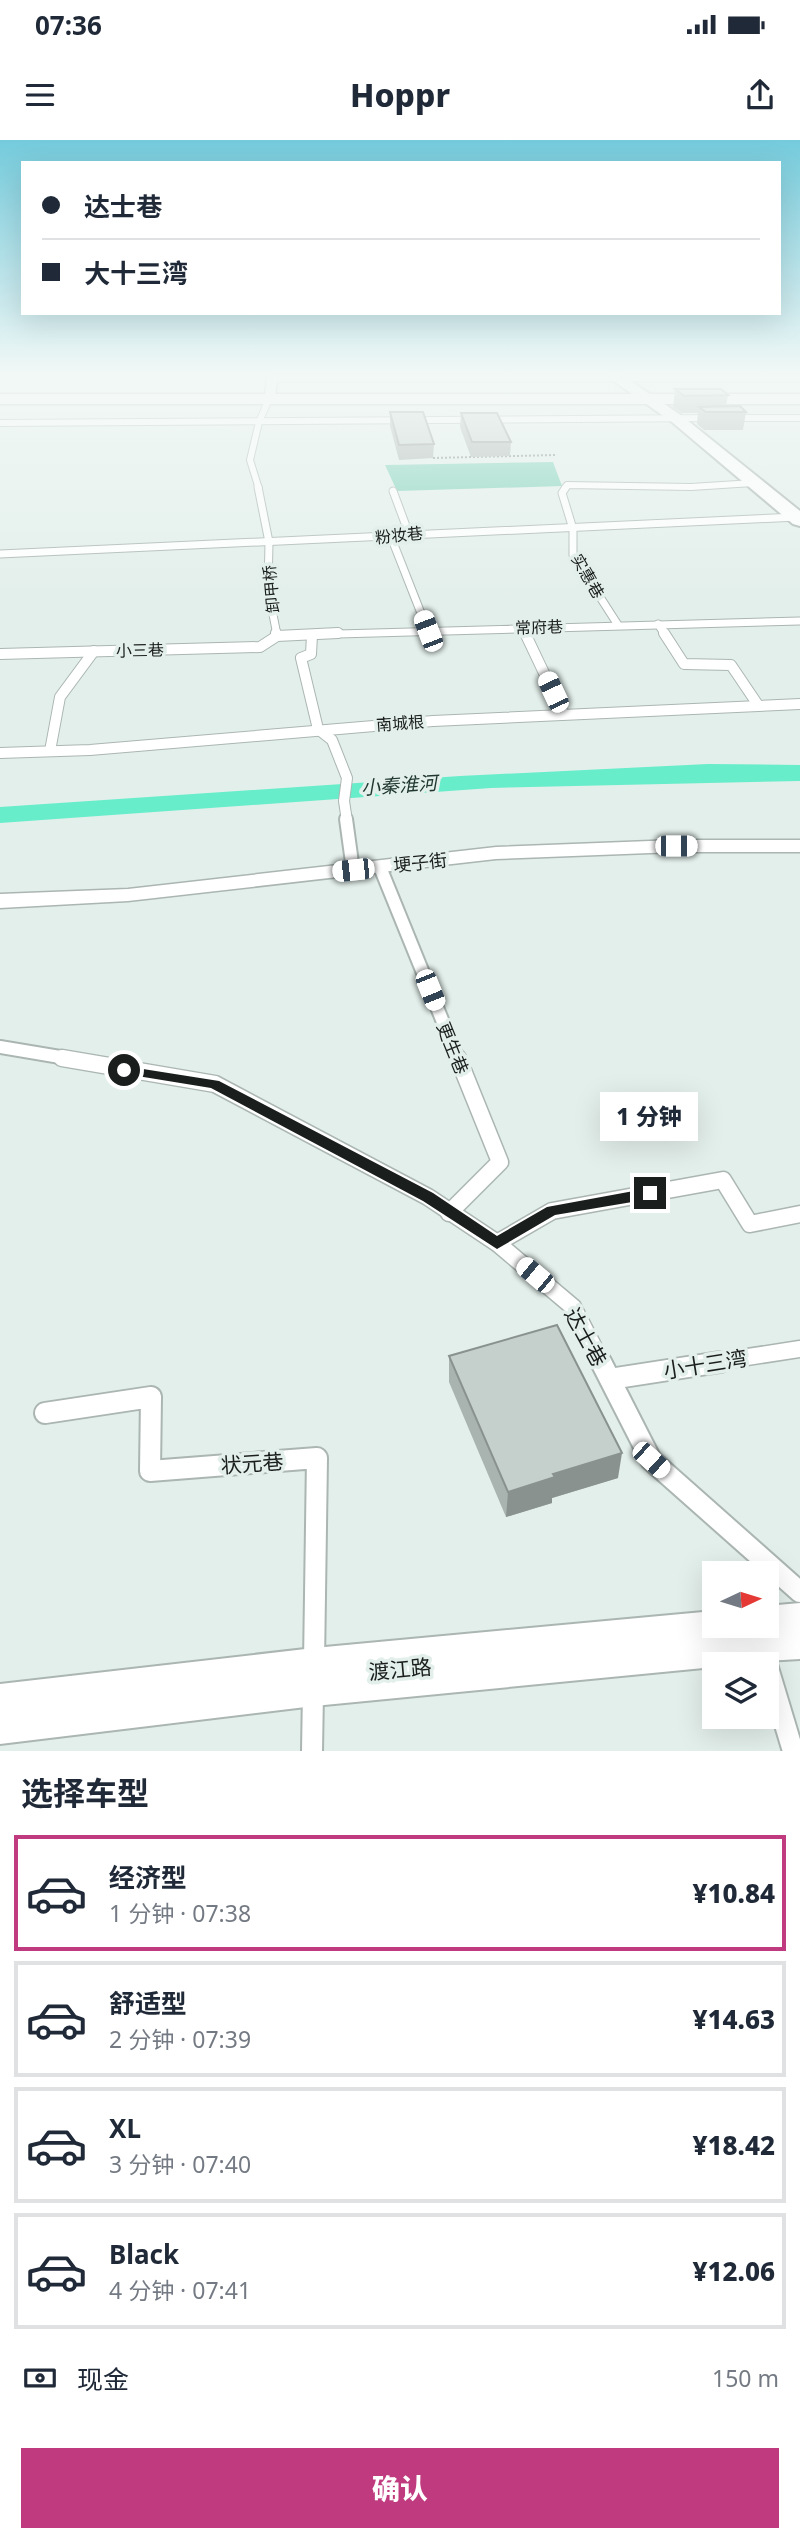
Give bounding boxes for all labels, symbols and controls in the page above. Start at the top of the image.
text: 07:36 [35,7,102,43]
text: Hoppr [350,73,450,116]
icon: menu [21,76,59,114]
icon: share [741,76,779,114]
text: 达士巷 [84,188,162,224]
text: 大十三湾 [84,255,188,291]
street label: 粉妆巷 [374,522,424,548]
street label: 实惠巷 [566,550,610,602]
street label: 卸甲桥 [258,564,284,614]
car [411,608,446,654]
street label: 常府巷 [515,615,563,639]
street label: 小三巷 [116,639,164,661]
car [535,669,572,715]
street label: 南城根 [375,710,425,736]
water label: 小秦淮河 [360,769,442,801]
car [656,836,698,857]
street label: 埂子街 [392,847,448,877]
car [332,857,375,883]
car [413,967,448,1013]
street label: 更生巷 [432,1018,474,1078]
route start [108,1054,140,1086]
callout: 1 分钟 [601,1091,699,1140]
text: 1 分钟 [616,1100,682,1132]
route end [634,1177,666,1209]
car [513,1253,558,1297]
street label: 达士巷 [558,1303,614,1371]
street label: 小十三湾 [661,1344,749,1384]
car [629,1438,674,1482]
street label: 状元巷 [220,1447,284,1479]
north arrow [702,1561,779,1638]
map controls [702,1561,779,1729]
street label: 渡江路 [367,1652,433,1686]
button: layers [702,1652,779,1729]
text: 选择车型 [21,1771,149,1814]
text: 经济型 [109,1859,187,1895]
icon: car [25,1862,88,1925]
text: ¥10.84 [692,1875,775,1911]
text: 1 分钟 · 07:38 [109,1897,251,1929]
text: 舒适型 [109,1985,187,2021]
icon: car [25,1988,88,2051]
text: ¥14.63 [692,2001,775,2037]
text: 2 分钟 · 07:39 [109,2023,251,2055]
text: XL [109,2110,141,2146]
icon: car [25,2114,88,2177]
text: ¥18.42 [692,2127,775,2163]
text: 3 分钟 · 07:40 [109,2148,251,2180]
text: Black [109,2236,179,2272]
icon: car [25,2240,88,2303]
text: ¥12.06 [692,2253,775,2289]
text: 4 分钟 · 07:41 [109,2274,251,2306]
icon: cash [21,2359,59,2397]
text: 现金 [77,2361,129,2397]
text: 150 m [712,2362,779,2394]
button: 确认 [21,2448,779,2528]

